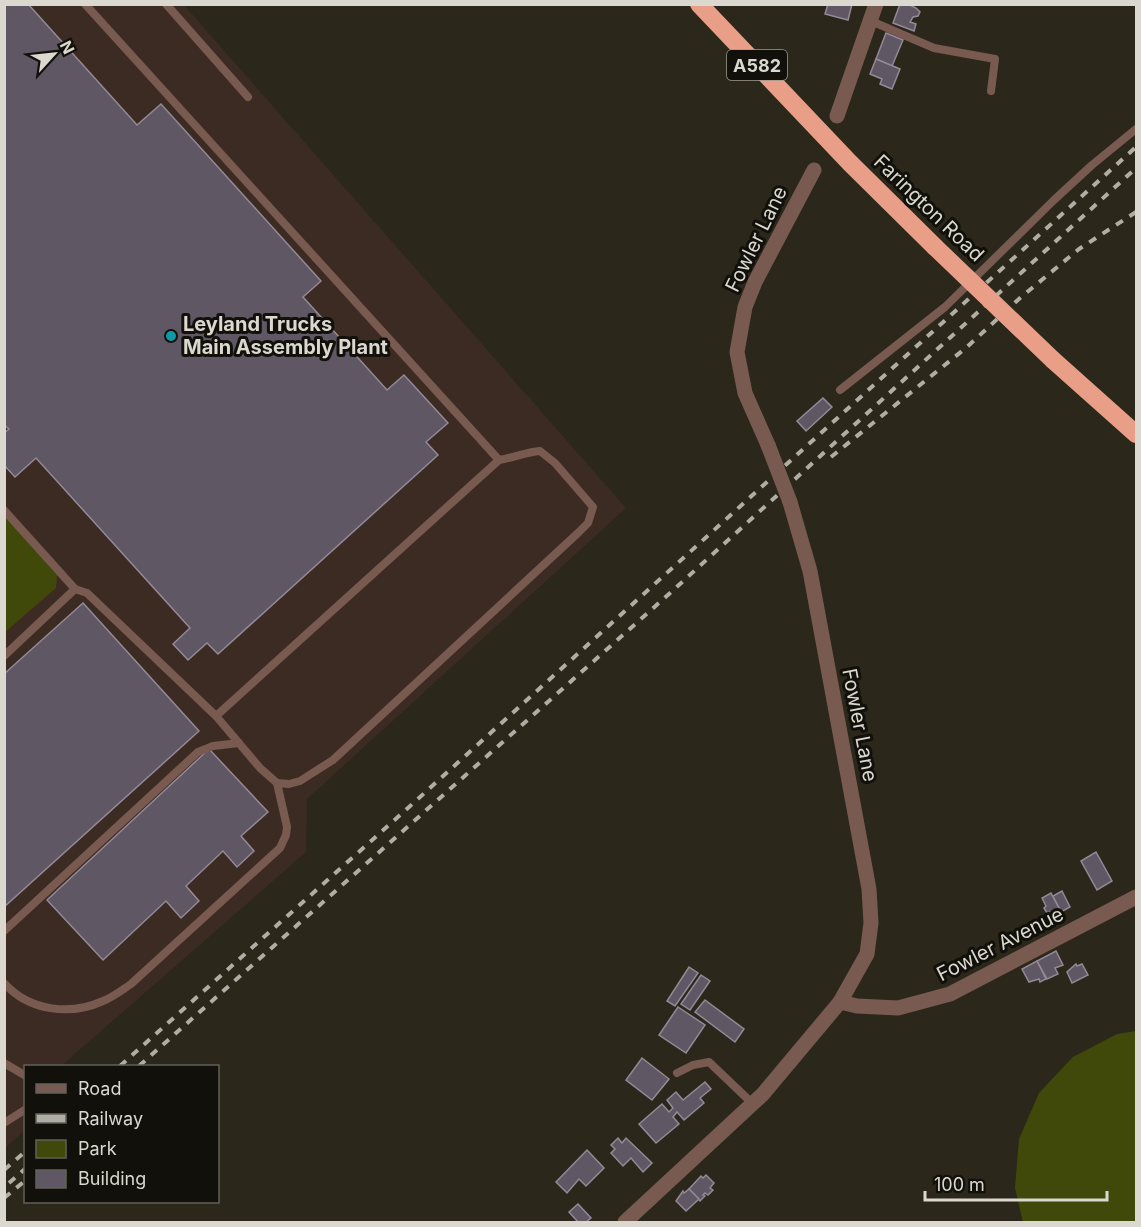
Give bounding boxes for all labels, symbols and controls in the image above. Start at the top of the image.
north arrow [24,24,84,84]
text: N [56,37,79,57]
road number: A582 [727,50,787,80]
street label: Farington Road [869,150,989,266]
street label: Fowler Lane [720,182,792,296]
place label: Leyland Trucks Main Assembly Plant [183,312,388,359]
marker: Leyland Trucks Main Assembly Plant [164,329,178,343]
street label: Fowler Lane [837,666,883,784]
street label: Fowler Avenue [933,902,1067,986]
legend [24,1065,219,1203]
text: Road [78,1078,121,1099]
text: Railway [78,1108,143,1129]
text: Park [78,1138,117,1159]
scale bar [925,1164,1106,1202]
text: Building [78,1168,146,1189]
text: 100 m [934,1174,985,1195]

